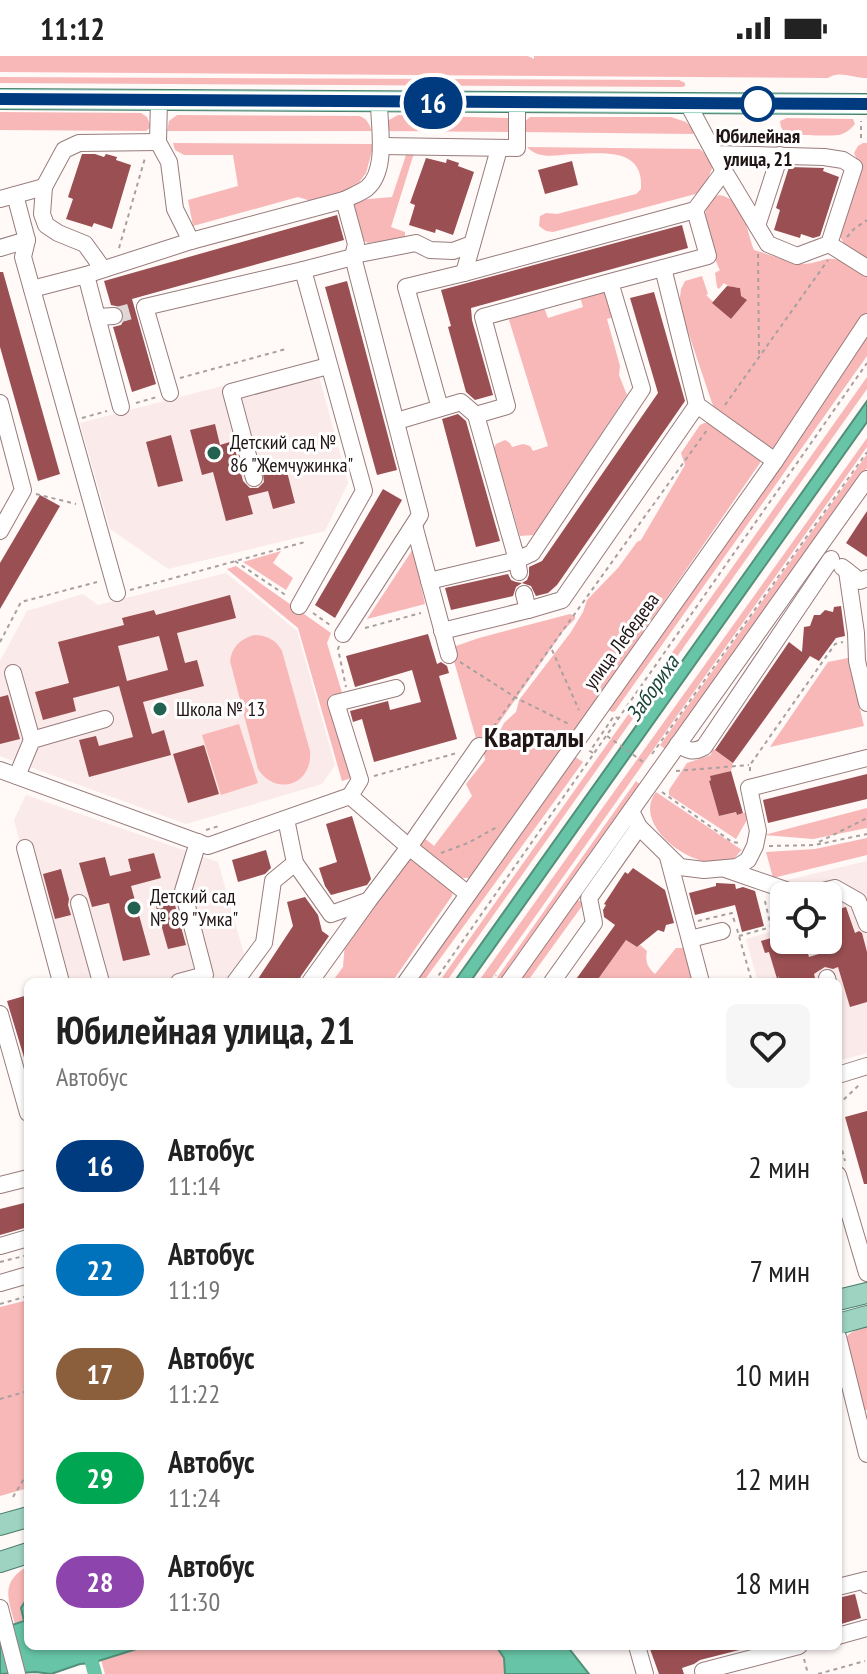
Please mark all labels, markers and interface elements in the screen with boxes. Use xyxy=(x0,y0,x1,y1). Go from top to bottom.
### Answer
text: 11:12 xyxy=(40,9,105,48)
line badge: 16 xyxy=(397,77,469,129)
text: 16 xyxy=(420,84,446,121)
marker: Юбилейная улица, 21 xyxy=(741,87,775,121)
place label: Юбилейная улица, 21 xyxy=(716,123,800,172)
place label: Детский сад № 86 "Жемчужинка" xyxy=(230,429,353,478)
marker: Детский сад № 86 "Жемчужинка" xyxy=(205,444,223,462)
street label: улица Лебедева xyxy=(577,588,665,694)
water label: Забориха xyxy=(619,648,686,727)
place label: Школа № 13 xyxy=(176,696,265,722)
marker: Школа № 13 xyxy=(151,700,169,718)
district label: Кварталы xyxy=(484,718,584,755)
map controls xyxy=(770,882,842,954)
button: locate xyxy=(770,882,842,954)
place label: Детский сад № 89 "Умка" xyxy=(150,883,238,932)
marker: Детский сад № 89 "Умка" xyxy=(125,899,143,917)
button: heart xyxy=(726,1004,810,1088)
text: Юбилейная улица, 21 xyxy=(56,1005,355,1054)
text: Автобус xyxy=(56,1060,128,1093)
text: Автобус xyxy=(168,1130,255,1169)
text: 16 xyxy=(87,1147,113,1184)
text: 2 мин xyxy=(748,1147,810,1186)
text: 11:14 xyxy=(168,1169,220,1202)
text: Автобус xyxy=(168,1234,255,1273)
text: 22 xyxy=(87,1251,113,1288)
text: 7 мин xyxy=(750,1251,810,1290)
text: 11:19 xyxy=(168,1273,220,1306)
text: Автобус xyxy=(168,1338,255,1377)
text: 17 xyxy=(87,1355,113,1392)
text: 10 мин xyxy=(735,1355,810,1394)
text: 11:22 xyxy=(168,1377,220,1410)
text: Автобус xyxy=(168,1442,255,1481)
text: 29 xyxy=(87,1459,113,1496)
text: 12 мин xyxy=(735,1459,810,1498)
text: 11:24 xyxy=(168,1481,220,1514)
text: Автобус xyxy=(168,1546,255,1585)
text: 28 xyxy=(87,1563,113,1600)
text: 18 мин xyxy=(735,1563,810,1602)
text: 11:30 xyxy=(168,1585,220,1618)

